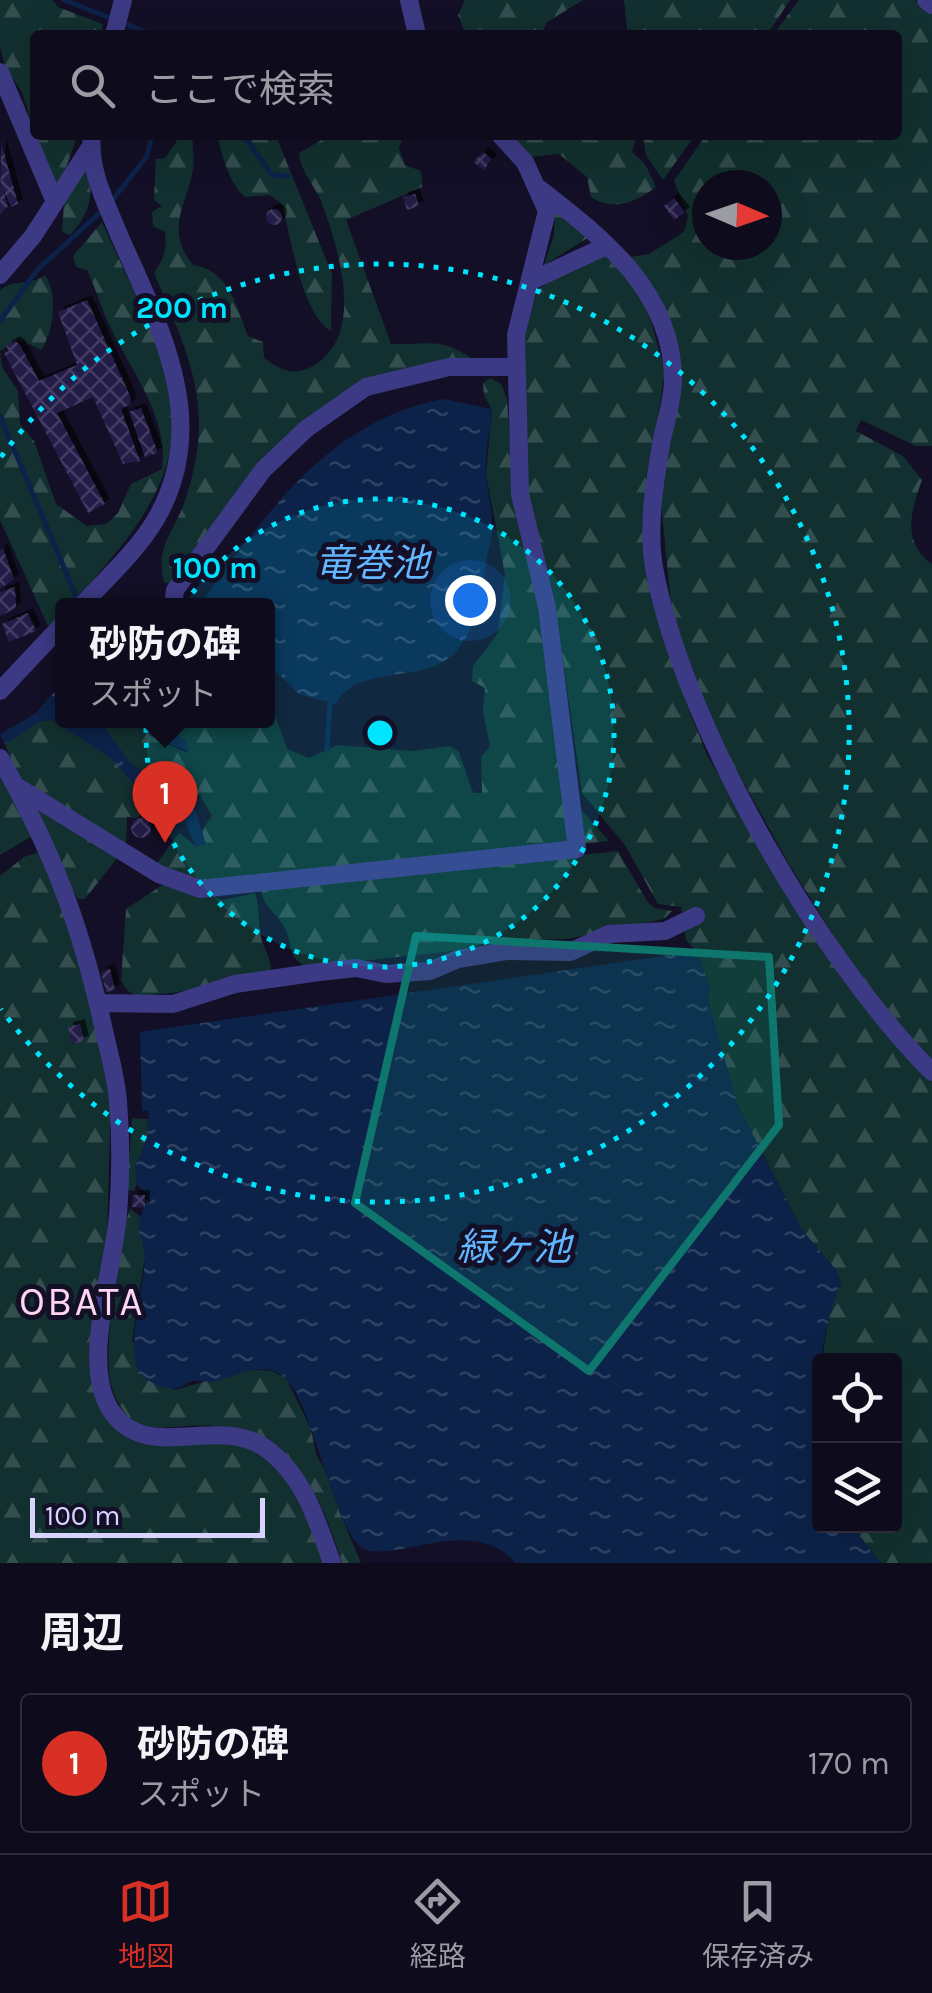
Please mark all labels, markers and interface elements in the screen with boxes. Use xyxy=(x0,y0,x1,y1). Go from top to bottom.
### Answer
search box xyxy=(30,30,902,140)
icon: search xyxy=(65,58,120,113)
text: ここで検索 xyxy=(145,67,335,112)
north arrow xyxy=(692,170,782,260)
text: 200 m xyxy=(136,290,228,326)
water label: 竜巻池 xyxy=(315,541,433,586)
text: 100 m xyxy=(173,550,257,586)
your location xyxy=(445,575,496,626)
popup xyxy=(55,598,275,728)
text: 砂防の碑 xyxy=(89,622,241,667)
text: スポット xyxy=(89,676,217,713)
centre of rings xyxy=(362,715,398,751)
pin: 1 xyxy=(132,760,198,843)
water label: 緑ヶ池 xyxy=(457,1225,575,1270)
district label: OBATA xyxy=(19,1278,145,1325)
map controls xyxy=(812,1353,902,1533)
button: locate xyxy=(812,1353,902,1443)
button: layers xyxy=(812,1443,902,1533)
scale bar xyxy=(30,1493,265,1538)
text: 100 m xyxy=(45,1499,120,1532)
text: 周辺 xyxy=(40,1608,124,1658)
text: 砂防の碑 xyxy=(137,1722,289,1767)
text: 1 xyxy=(69,1745,80,1782)
text: 170 m xyxy=(808,1745,890,1782)
text: スポット xyxy=(137,1776,265,1813)
tab: 地図 xyxy=(118,1874,174,1974)
tab: 経路 xyxy=(410,1874,466,1974)
tab: 保存済み xyxy=(702,1874,814,1974)

